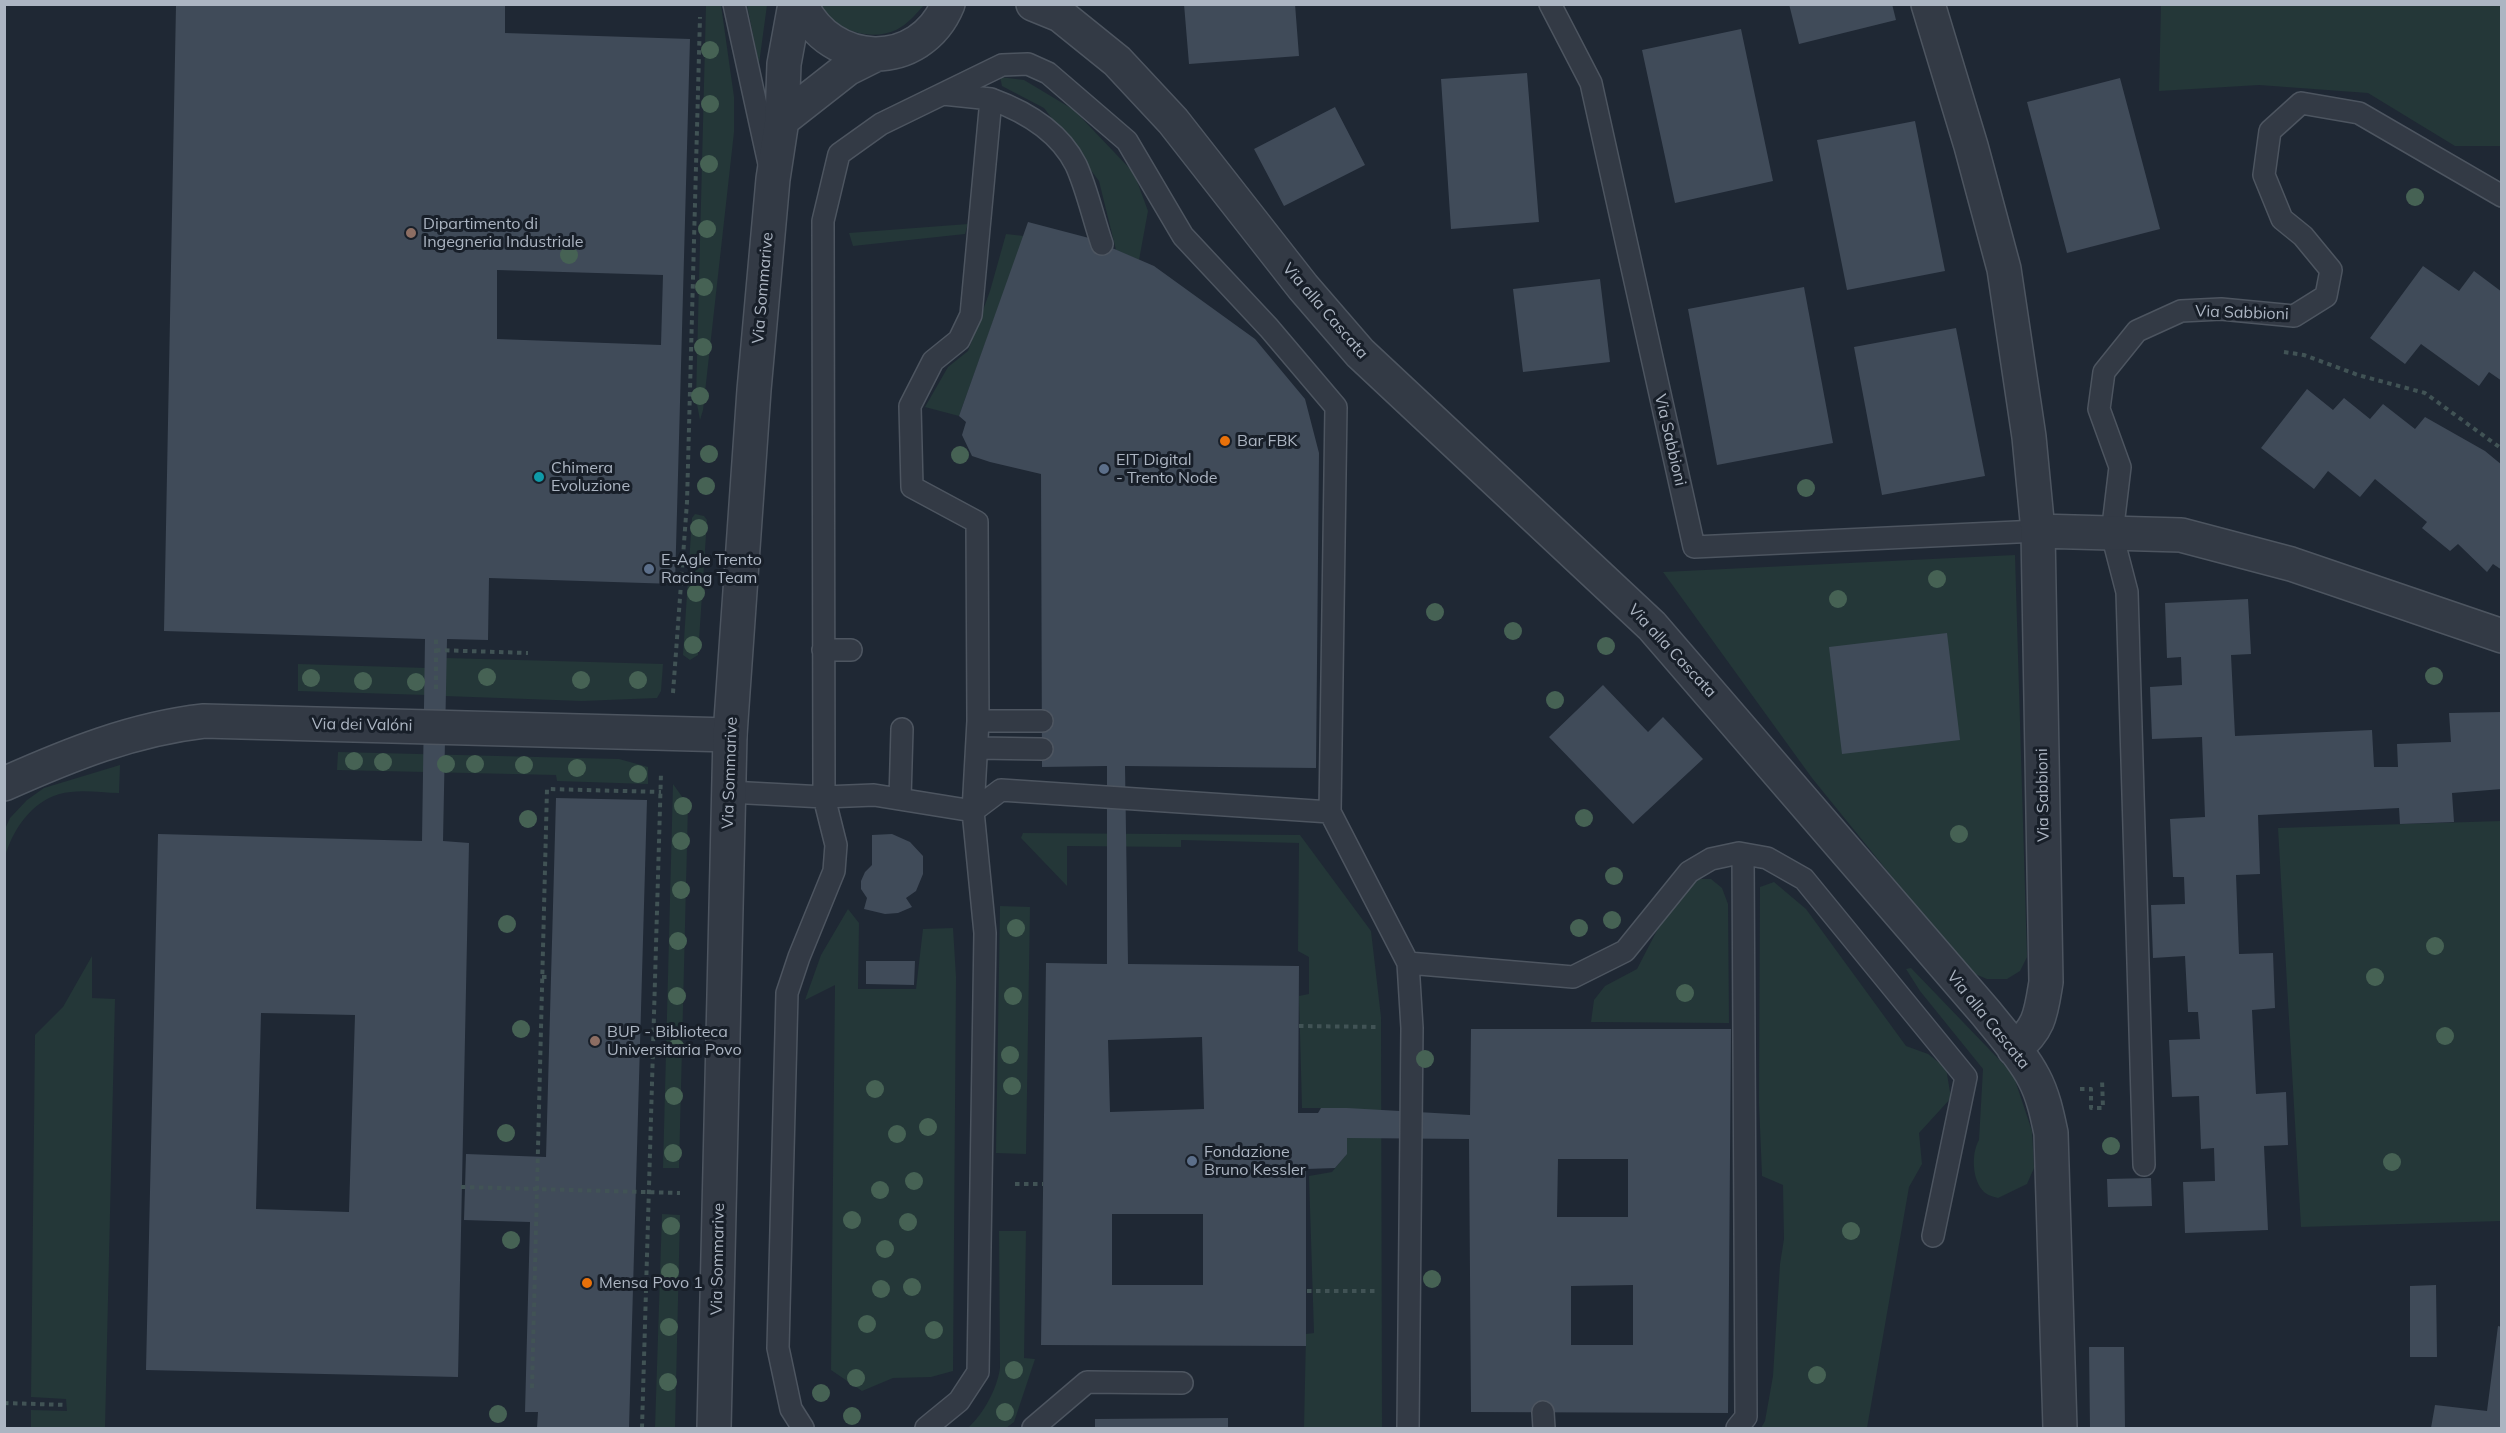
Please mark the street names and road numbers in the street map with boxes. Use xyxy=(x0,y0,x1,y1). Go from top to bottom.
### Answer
street label: Via Sommarive xyxy=(749,231,777,345)
street label: Via alla Cascata xyxy=(1278,259,1372,363)
street label: Via Sabbioni xyxy=(2195,302,2289,324)
street label: Via Sabbioni xyxy=(1650,392,1690,488)
street label: Via alla Cascata xyxy=(1624,600,1720,702)
street label: Via dei Valóni xyxy=(311,715,413,735)
street label: Via Sommarive xyxy=(718,717,742,829)
street label: Via Sabbioni xyxy=(2033,748,2053,842)
street label: Via alla Cascata xyxy=(1943,967,2033,1073)
street label: Via Sommarive xyxy=(707,1203,729,1315)

